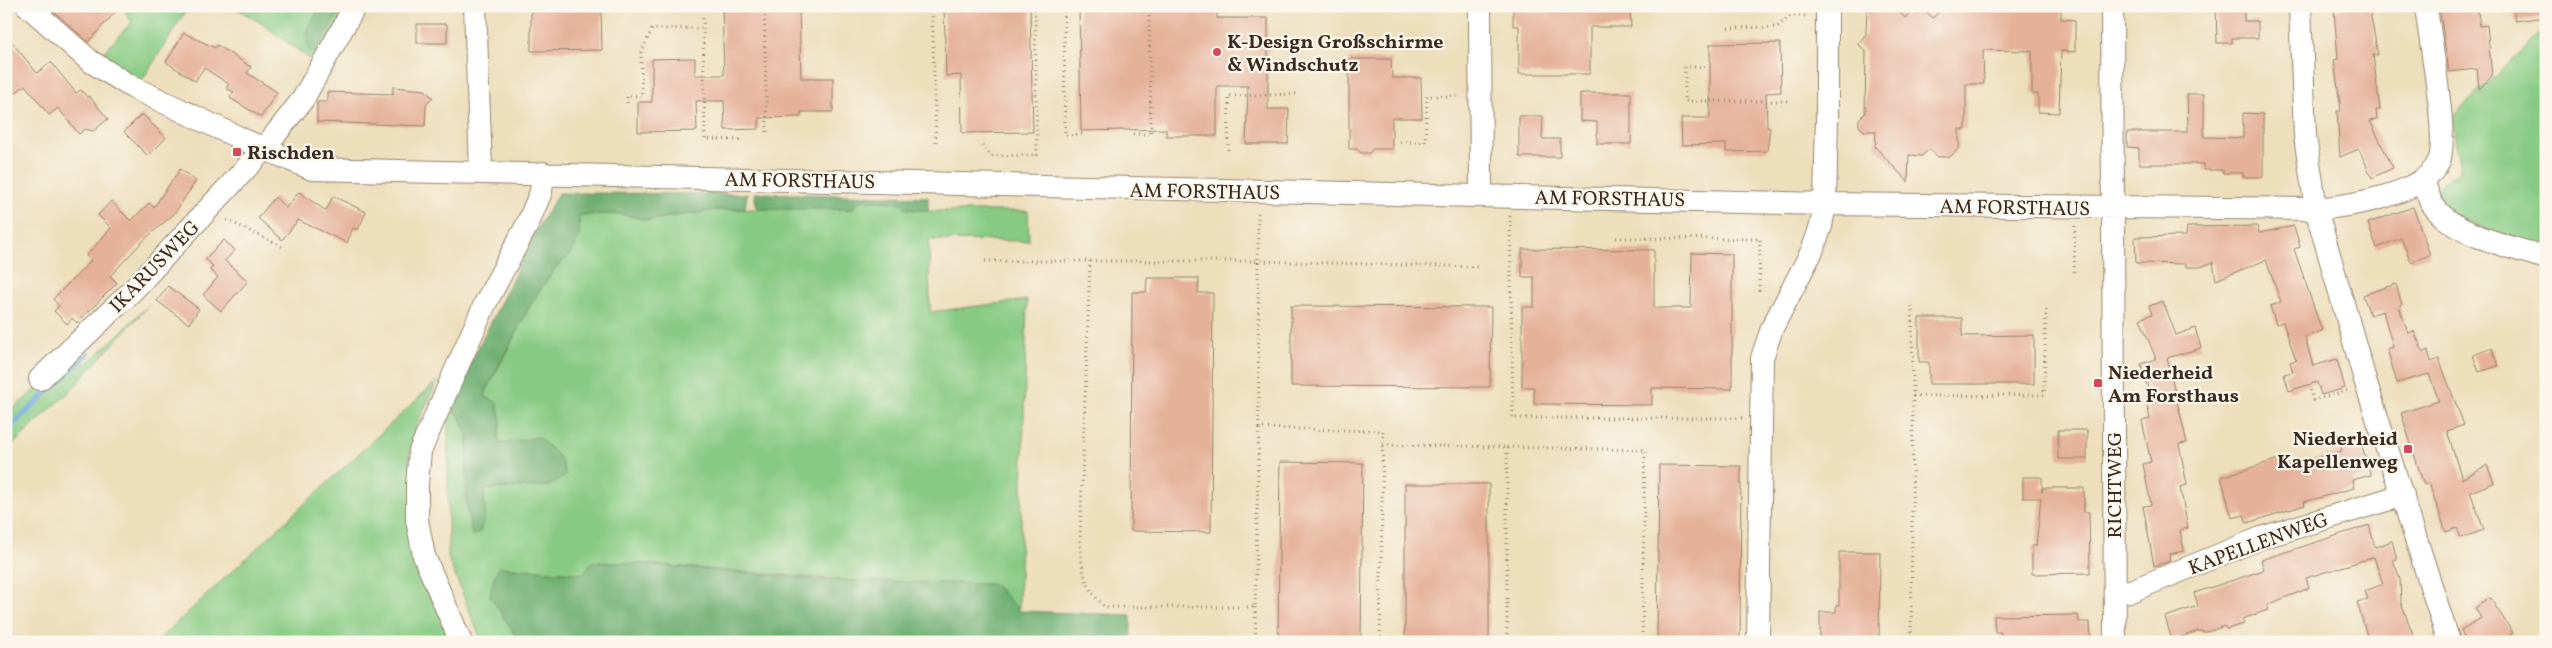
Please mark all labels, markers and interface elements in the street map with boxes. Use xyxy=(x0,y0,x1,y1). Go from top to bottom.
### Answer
place label: K-Design Großschirme & Windschutz xyxy=(1227,29,1443,80)
marker: K-Design Großschirme & Windschutz xyxy=(1211,46,1223,58)
place label: Rischden xyxy=(247,140,335,168)
marker: Rischden xyxy=(231,146,243,158)
street label: AM FORSTHAUS xyxy=(724,167,875,197)
street label: AM FORSTHAUS xyxy=(1129,178,1280,208)
street label: AM FORSTHAUS xyxy=(1534,185,1685,215)
street label: AM FORSTHAUS xyxy=(1939,194,2090,224)
street label: IKARUSWEG xyxy=(104,215,207,320)
place label: Niederheid Am Forsthaus xyxy=(2108,360,2239,411)
marker: Niederheid Am Forsthaus xyxy=(2092,377,2104,389)
place label: Niederheid Kapellenweg xyxy=(2277,426,2398,477)
street label: RICHTWEG xyxy=(2102,432,2130,538)
marker: Niederheid Kapellenweg xyxy=(2402,443,2414,455)
street label: KAPELLENWEG xyxy=(2185,507,2333,583)

